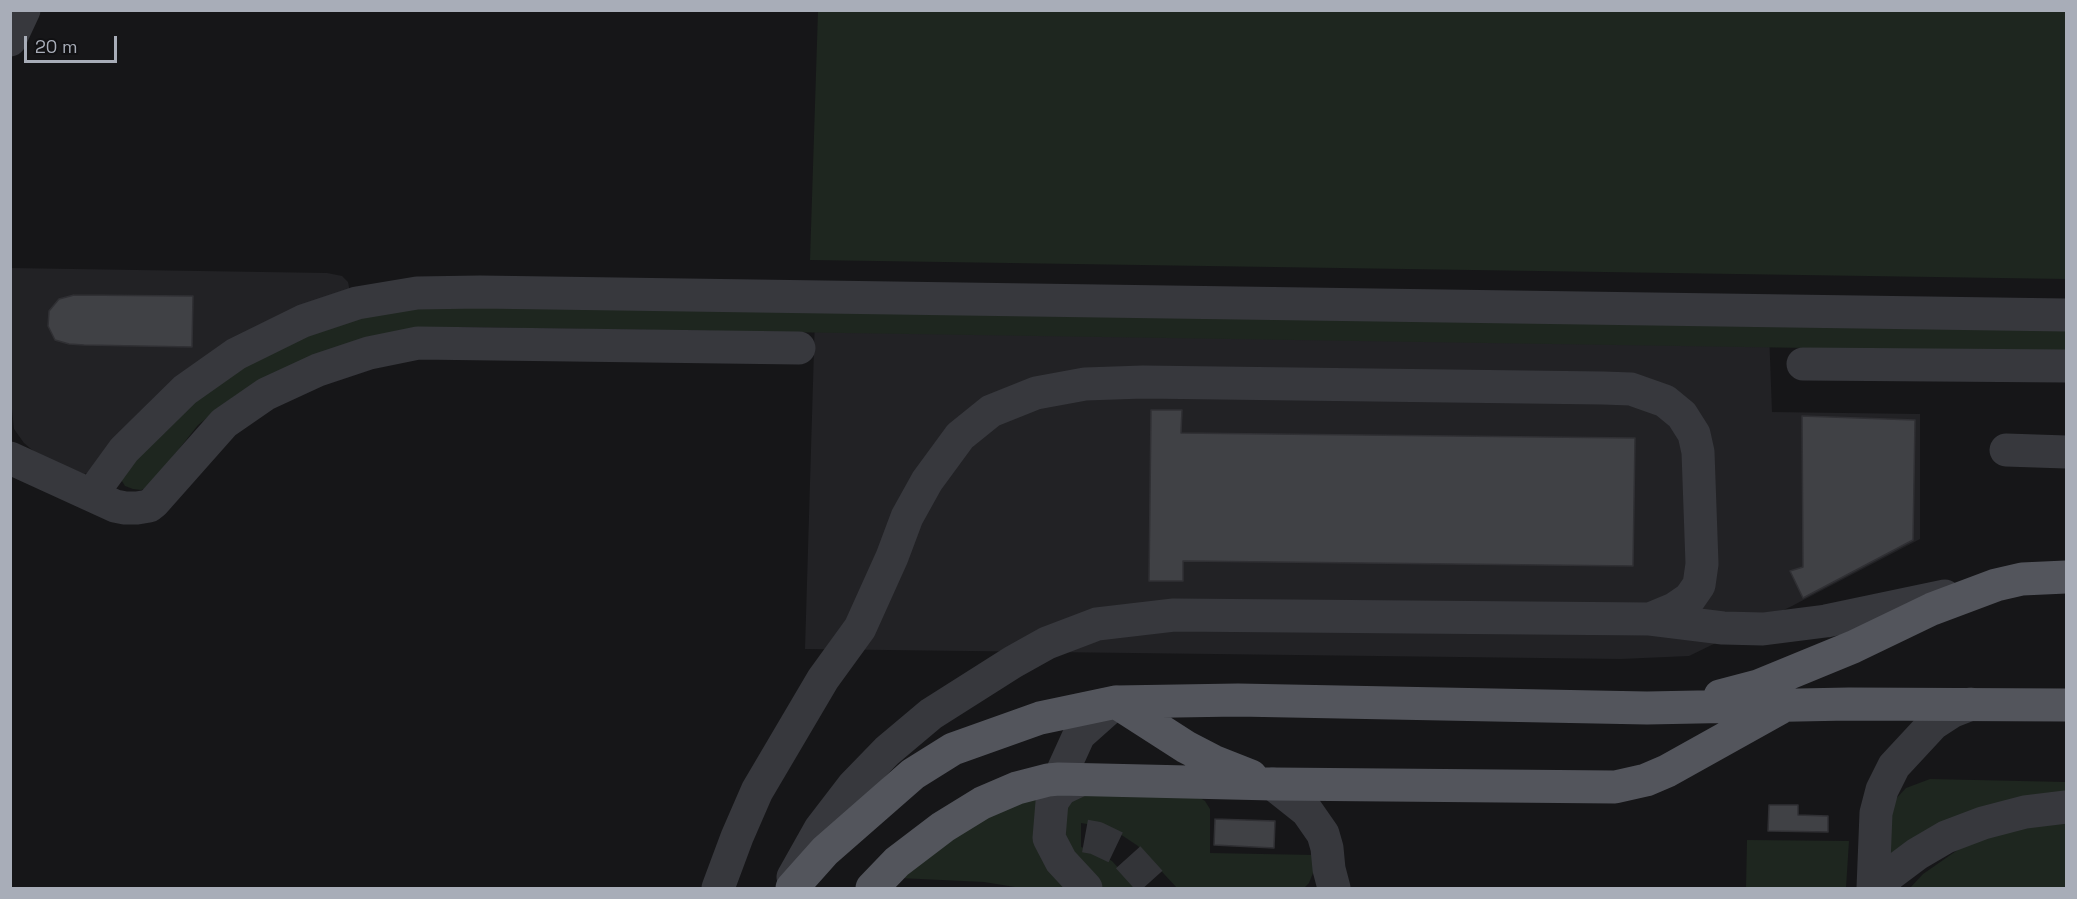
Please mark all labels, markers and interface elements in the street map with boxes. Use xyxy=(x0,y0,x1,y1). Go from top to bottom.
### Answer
scale bar xyxy=(27,24,120,62)
text: 20 m xyxy=(35,35,78,58)

